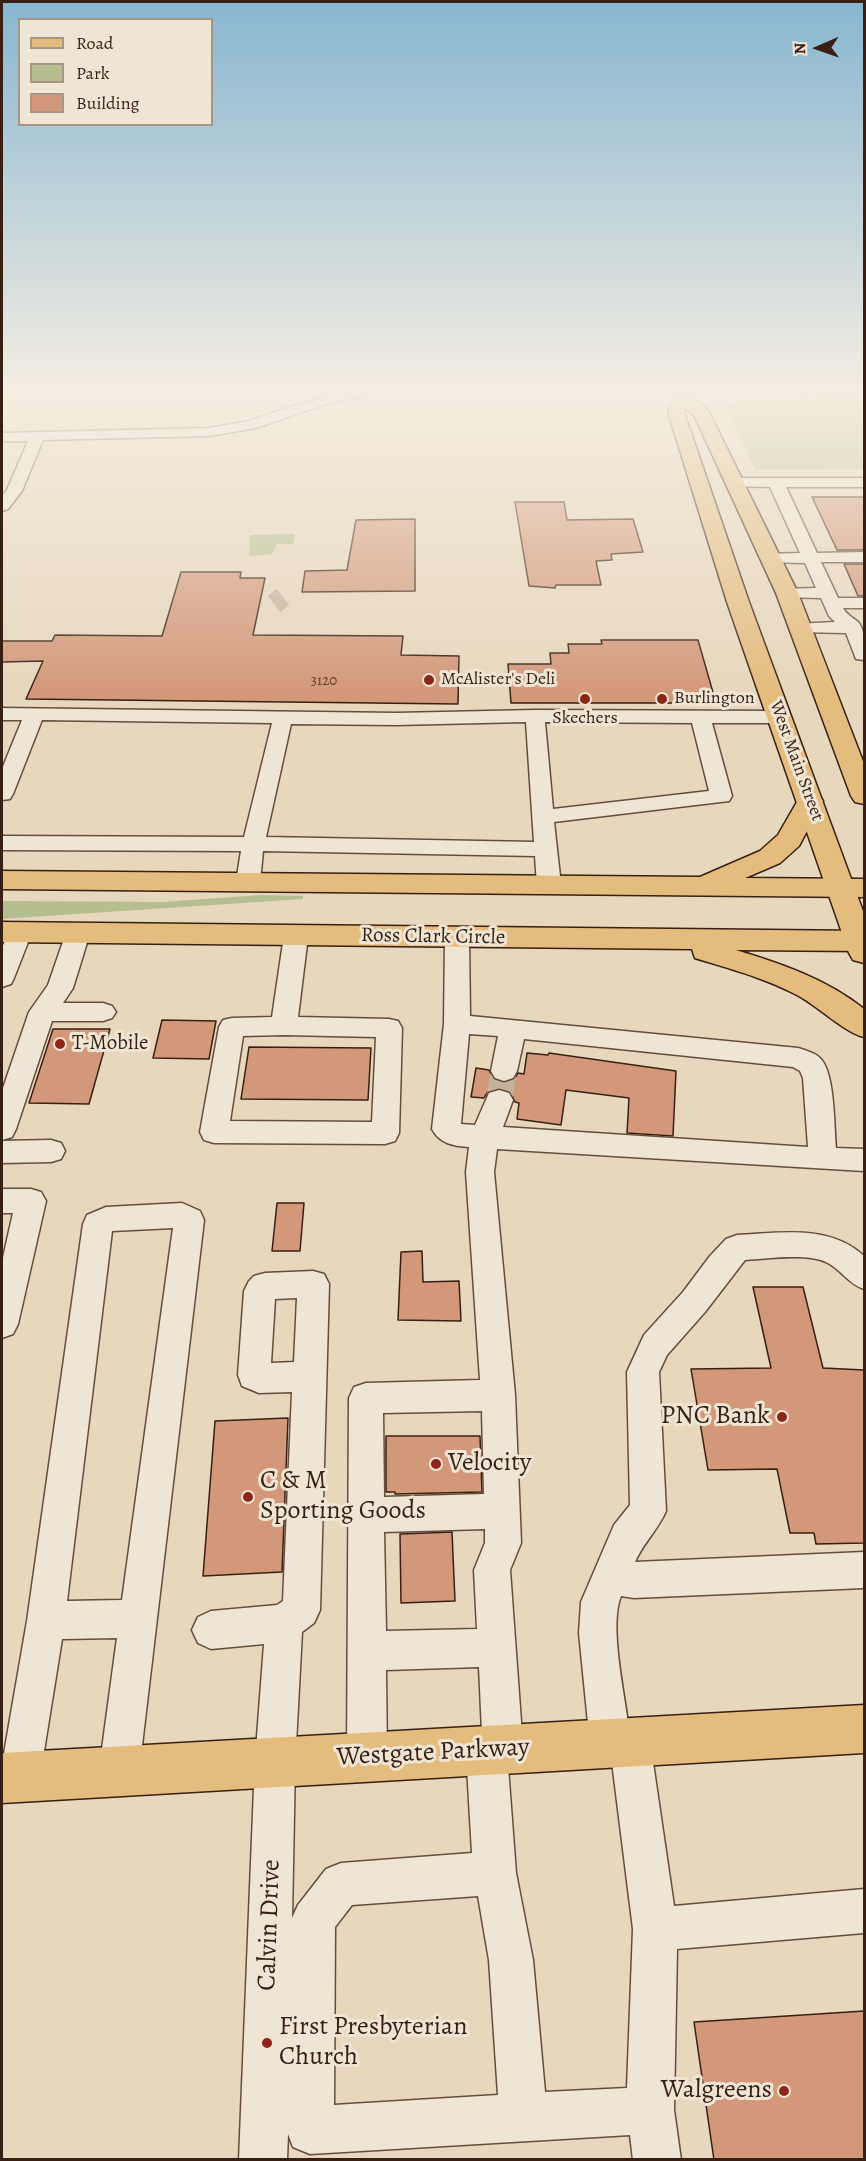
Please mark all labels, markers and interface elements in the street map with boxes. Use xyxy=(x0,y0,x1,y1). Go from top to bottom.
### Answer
legend xyxy=(18,18,213,126)
north arrow xyxy=(788,18,848,78)
text: Road xyxy=(76,31,113,55)
text: N xyxy=(789,42,811,55)
text: Park xyxy=(76,61,110,85)
text: Building xyxy=(76,91,140,115)
place label: McAlister's Deli xyxy=(441,669,555,691)
house number: 3120 xyxy=(311,672,337,690)
marker: McAlister's Deli xyxy=(422,673,436,687)
place label: Burlington xyxy=(674,688,754,710)
marker: Skechers xyxy=(578,692,592,706)
marker: Burlington xyxy=(655,692,669,706)
street label: West Main Street xyxy=(764,698,828,824)
place label: Skechers xyxy=(552,708,618,730)
street label: Ross Clark Circle xyxy=(361,923,505,951)
place label: T-Mobile xyxy=(72,1031,148,1057)
marker: T-Mobile xyxy=(53,1037,67,1051)
place label: PNC Bank xyxy=(661,1401,770,1433)
marker: PNC Bank xyxy=(775,1410,789,1424)
place label: Velocity xyxy=(448,1448,531,1480)
marker: Velocity xyxy=(429,1457,443,1471)
place label: C & M Sporting Goods xyxy=(260,1466,426,1528)
marker: C & M Sporting Goods xyxy=(241,1490,255,1504)
street label: Westgate Parkway xyxy=(336,1732,530,1774)
street label: Calvin Drive xyxy=(252,1859,288,1991)
place label: First Presbyterian Church xyxy=(279,2012,467,2074)
marker: First Presbyterian Church xyxy=(260,2036,274,2050)
place label: Walgreens xyxy=(661,2075,772,2107)
marker: Walgreens xyxy=(777,2084,791,2098)

